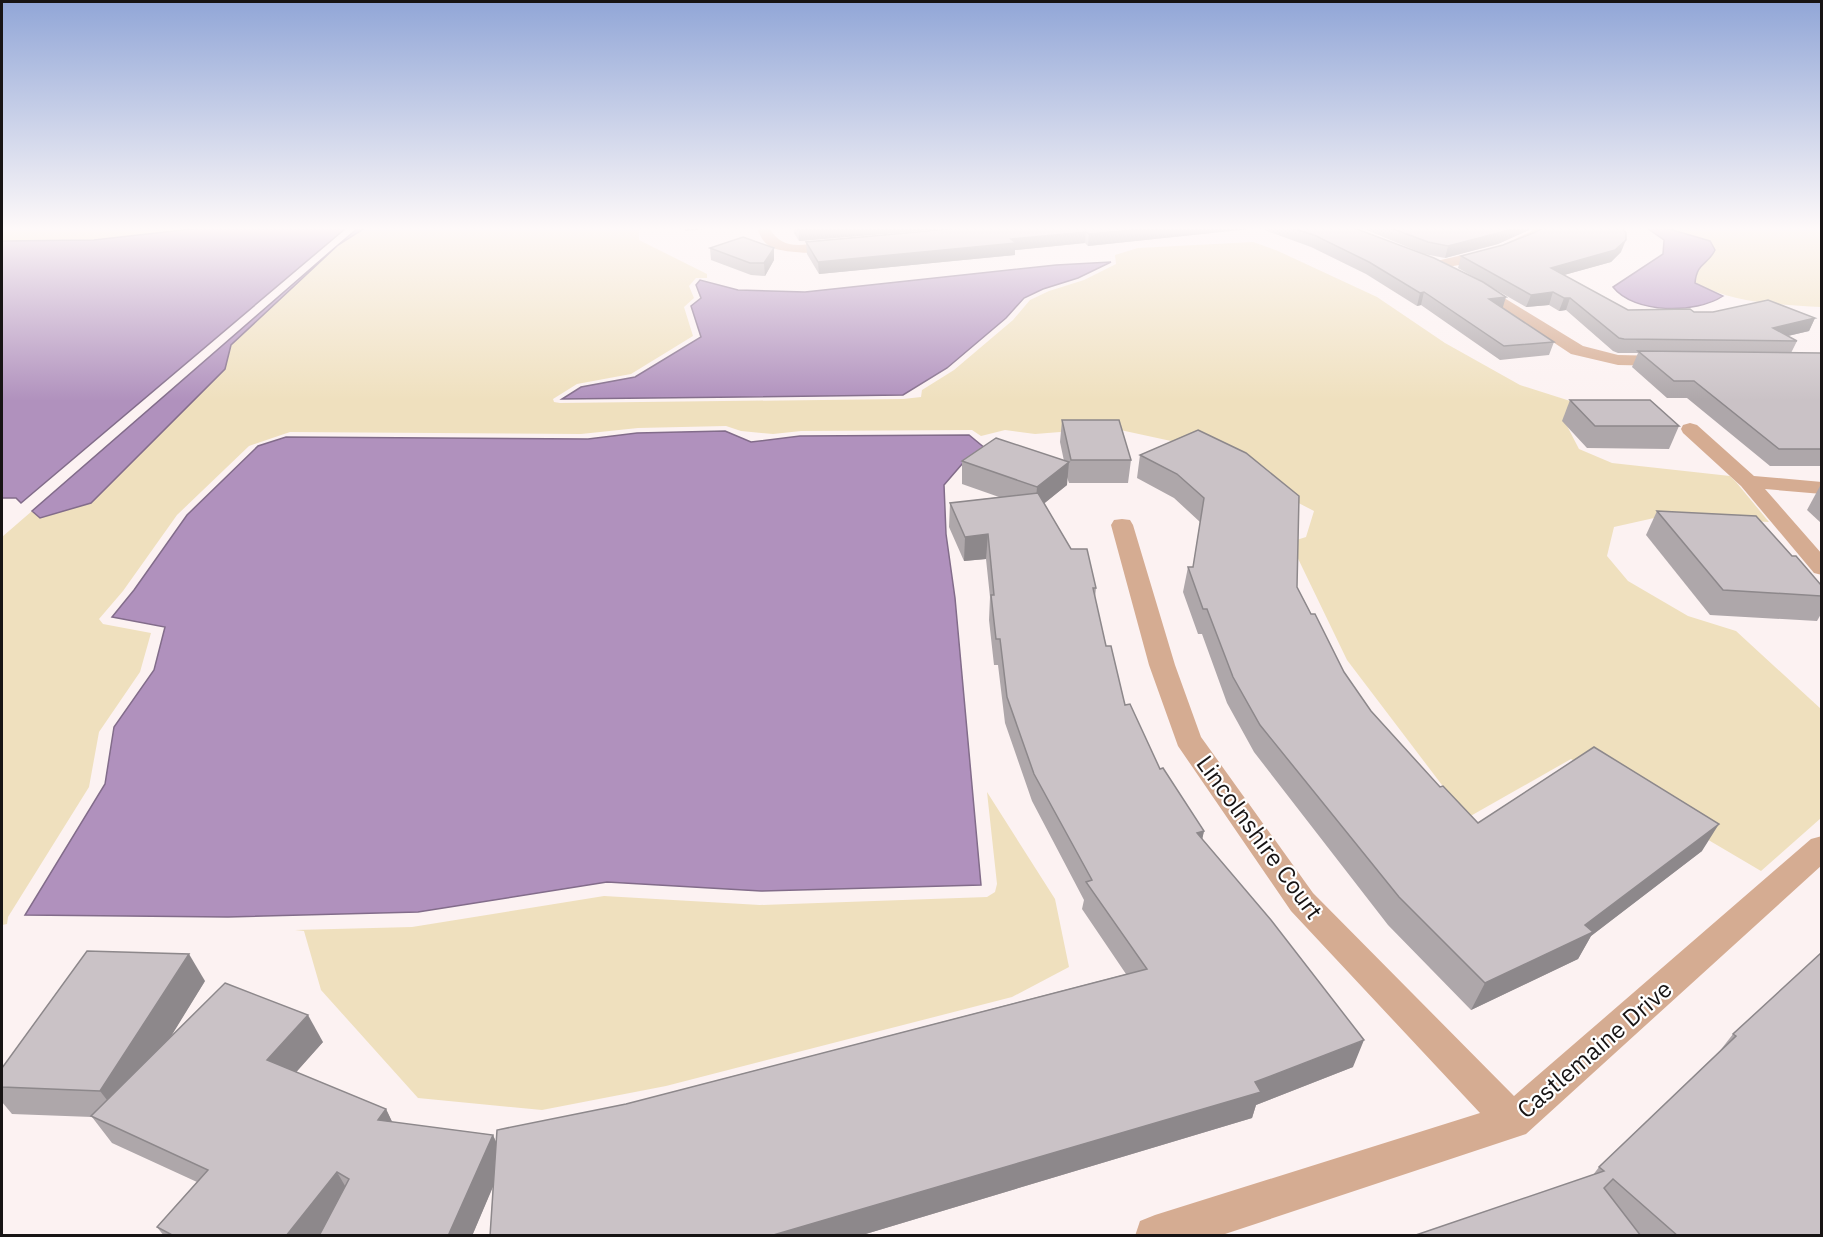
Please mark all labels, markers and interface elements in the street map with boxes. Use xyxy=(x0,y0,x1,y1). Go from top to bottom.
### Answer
street label: Lincolnshire Court xyxy=(1190,749,1330,925)
street label: Castlemaine Drive xyxy=(1510,973,1678,1125)

